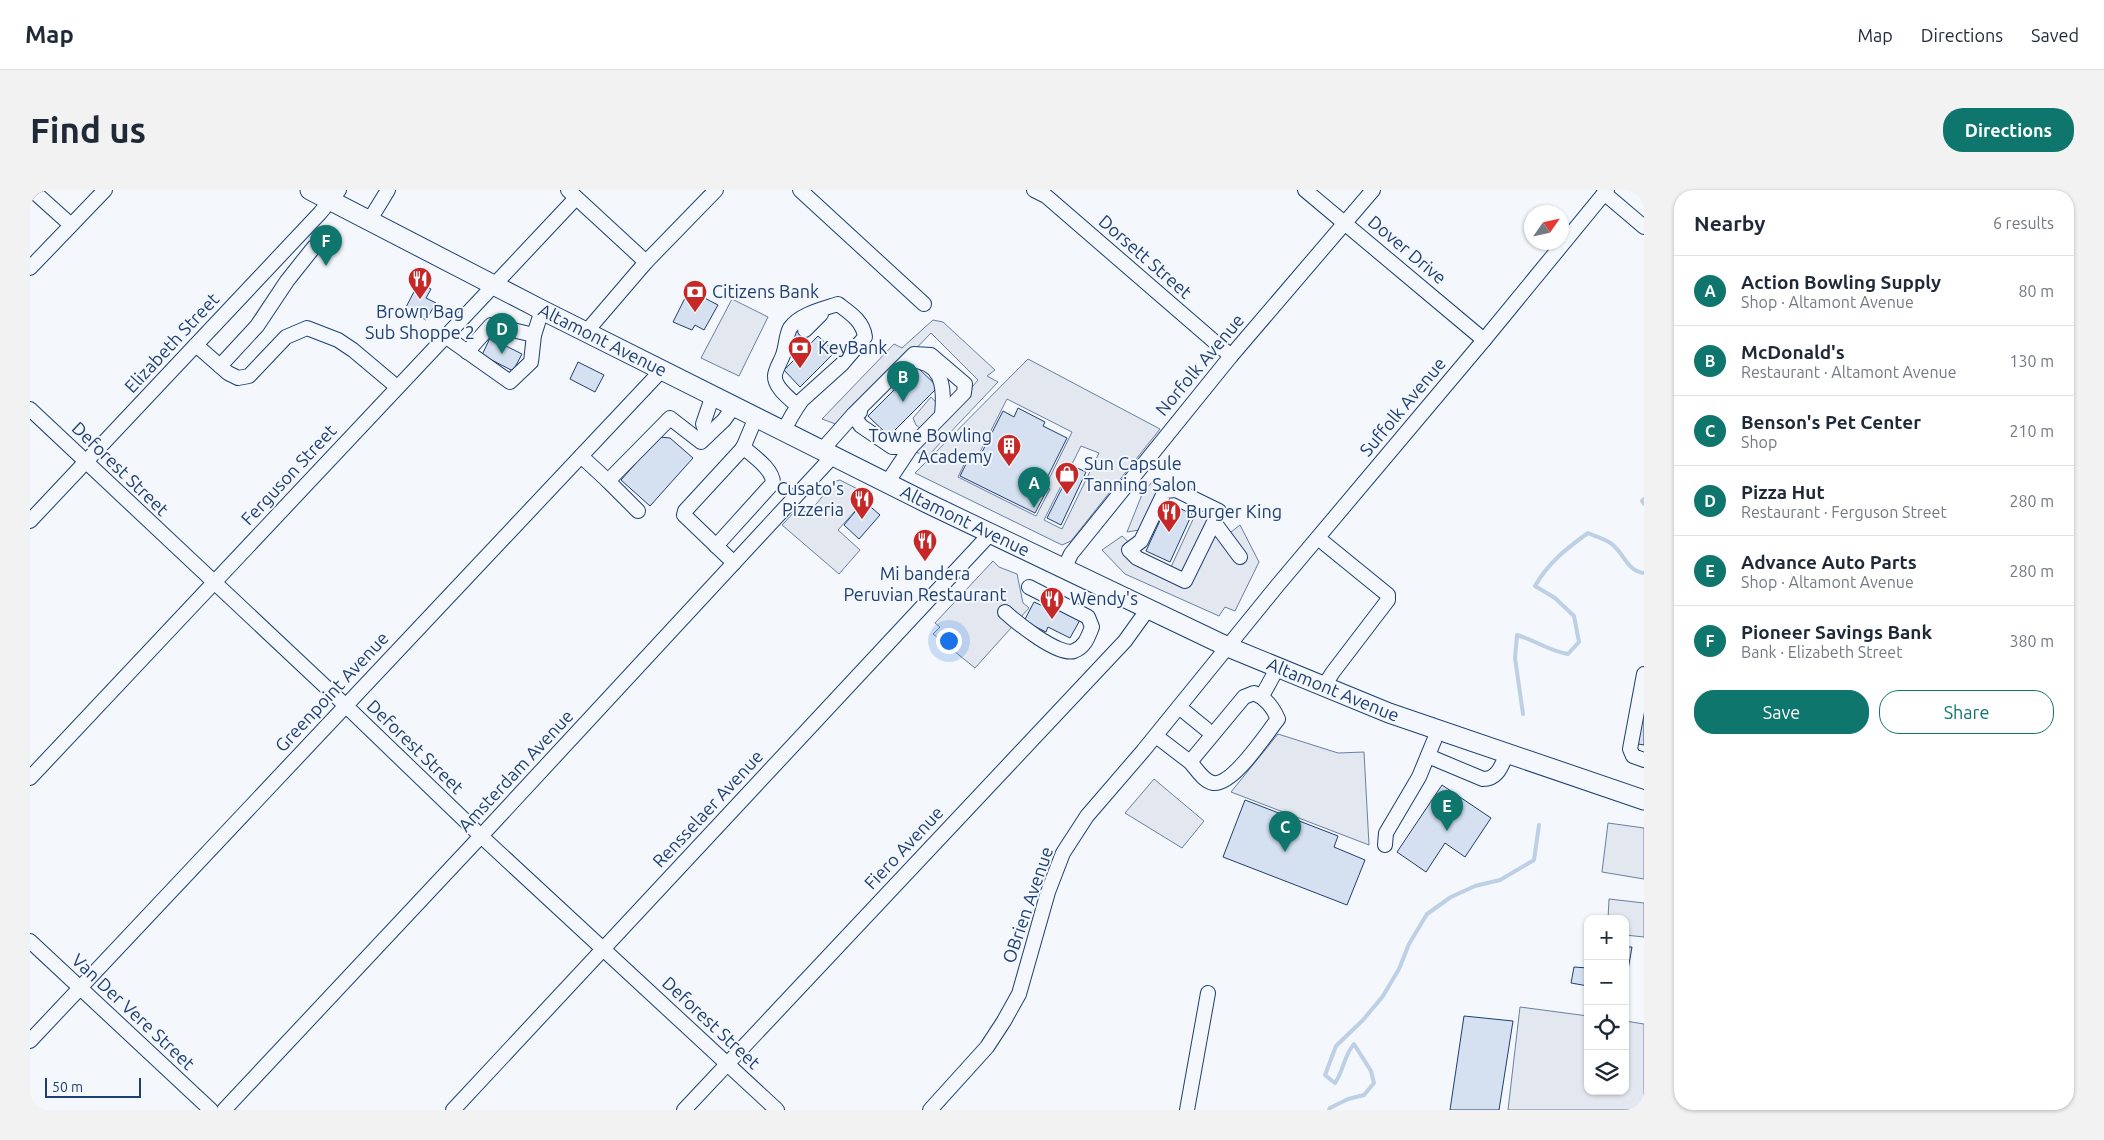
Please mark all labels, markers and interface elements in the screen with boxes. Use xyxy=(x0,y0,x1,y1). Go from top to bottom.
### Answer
text: Map xyxy=(25,21,74,48)
text: Map xyxy=(1857,25,1893,45)
text: Directions xyxy=(1921,25,2003,45)
text: Saved xyxy=(2031,25,2079,45)
button: Directions xyxy=(1943,108,2074,152)
text: Find us xyxy=(30,110,146,150)
north arrow xyxy=(1524,205,1569,250)
street label: Dorsett Street xyxy=(1095,211,1196,302)
street label: Dover Drive xyxy=(1365,211,1451,288)
text: Nearby xyxy=(1694,211,1765,235)
text: 6 results xyxy=(1993,214,2054,232)
pin: F xyxy=(310,225,342,266)
restaurant icon: Brown Bag Sub Shoppe 2 xyxy=(407,266,433,300)
text: Action Bowling Supply xyxy=(1741,271,1941,293)
bank icon: Citizens Bank xyxy=(682,279,708,313)
place label: Citizens Bank xyxy=(712,281,819,301)
text: A xyxy=(1704,282,1716,300)
text: 80 m xyxy=(2018,282,2054,300)
street label: Elizabeth Street xyxy=(120,288,223,396)
text: Shop · Altamont Avenue xyxy=(1741,293,1914,311)
street label: Altamont Avenue xyxy=(536,299,671,380)
place label: Brown Bag Sub Shoppe 2 xyxy=(365,301,475,342)
street label: Norfolk Avenue xyxy=(1151,310,1247,419)
pin: D xyxy=(486,313,518,354)
bank icon: KeyBank xyxy=(787,335,813,369)
place label: KeyBank xyxy=(818,337,887,357)
text: McDonald's xyxy=(1741,341,1845,363)
text: B xyxy=(1705,352,1715,370)
text: 130 m xyxy=(2009,352,2054,370)
street label: Suffolk Avenue xyxy=(1355,353,1449,460)
pin: B xyxy=(887,361,919,402)
text: Restaurant · Altamont Avenue xyxy=(1741,363,1957,381)
text: Benson's Pet Center xyxy=(1741,411,1921,433)
street label: Deforest Street xyxy=(68,417,173,519)
street label: Ferguson Street xyxy=(237,420,340,529)
text: C xyxy=(1705,422,1715,440)
text: 210 m xyxy=(2009,422,2054,440)
place label: Towne Bowling Academy xyxy=(868,425,992,466)
building icon: Towne Bowling Academy xyxy=(996,433,1022,467)
text: Shop xyxy=(1741,433,1777,451)
place label: Sun Capsule Tanning Salon xyxy=(1084,453,1196,494)
shop icon: Sun Capsule Tanning Salon xyxy=(1054,461,1080,495)
pin: A xyxy=(1018,467,1050,508)
place label: Cusato's Pizzeria xyxy=(776,478,844,519)
street label: Altamont Avenue xyxy=(898,480,1034,562)
text: Pizza Hut xyxy=(1741,481,1825,503)
restaurant icon: Cusato's Pizzeria xyxy=(849,486,875,520)
text: D xyxy=(1704,492,1716,510)
text: 280 m xyxy=(2009,492,2054,510)
restaurant icon: Burger King xyxy=(1156,499,1182,533)
place label: Burger King xyxy=(1186,501,1282,521)
text: Restaurant · Ferguson Street xyxy=(1741,503,1947,521)
restaurant icon: Mi bandera Peruvian Restaurant xyxy=(912,528,938,562)
text: Advance Auto Parts xyxy=(1741,551,1917,573)
text: E xyxy=(1705,562,1715,580)
text: 280 m xyxy=(2009,562,2054,580)
place label: Mi bandera Peruvian Restaurant xyxy=(843,563,1007,604)
text: Shop · Altamont Avenue xyxy=(1741,573,1914,591)
restaurant icon: Wendy's xyxy=(1039,586,1065,620)
place label: Wendy's xyxy=(1070,588,1138,608)
text: Pioneer Savings Bank xyxy=(1741,621,1932,643)
street label: Greenpoint Avenue xyxy=(271,627,392,755)
your location xyxy=(936,628,962,654)
text: F xyxy=(1706,632,1715,650)
text: 380 m xyxy=(2009,632,2054,650)
text: Bank · Elizabeth Street xyxy=(1741,643,1902,661)
street label: Altamont Avenue xyxy=(1264,653,1402,725)
button: Save xyxy=(1694,690,1869,734)
button: Share xyxy=(1879,690,2054,734)
street label: Deforest Street xyxy=(363,695,468,797)
street label: Amsterdam Avenue xyxy=(454,705,577,835)
street label: Rensselaer Avenue xyxy=(648,746,767,871)
pin: E xyxy=(1431,790,1463,831)
street label: Fiero Avenue xyxy=(860,802,947,893)
pin: C xyxy=(1269,811,1301,852)
street label: OBrien Avenue xyxy=(998,844,1056,965)
map controls xyxy=(1584,915,1629,1095)
button: + xyxy=(1584,915,1629,960)
street label: Van Der Vere Street xyxy=(68,949,199,1073)
button: − xyxy=(1584,960,1629,1005)
street label: Deforest Street xyxy=(659,972,765,1073)
button: locate xyxy=(1584,1005,1629,1050)
button: layers xyxy=(1584,1050,1629,1095)
scale bar xyxy=(45,1075,141,1098)
text: 50 m xyxy=(52,1079,83,1095)

